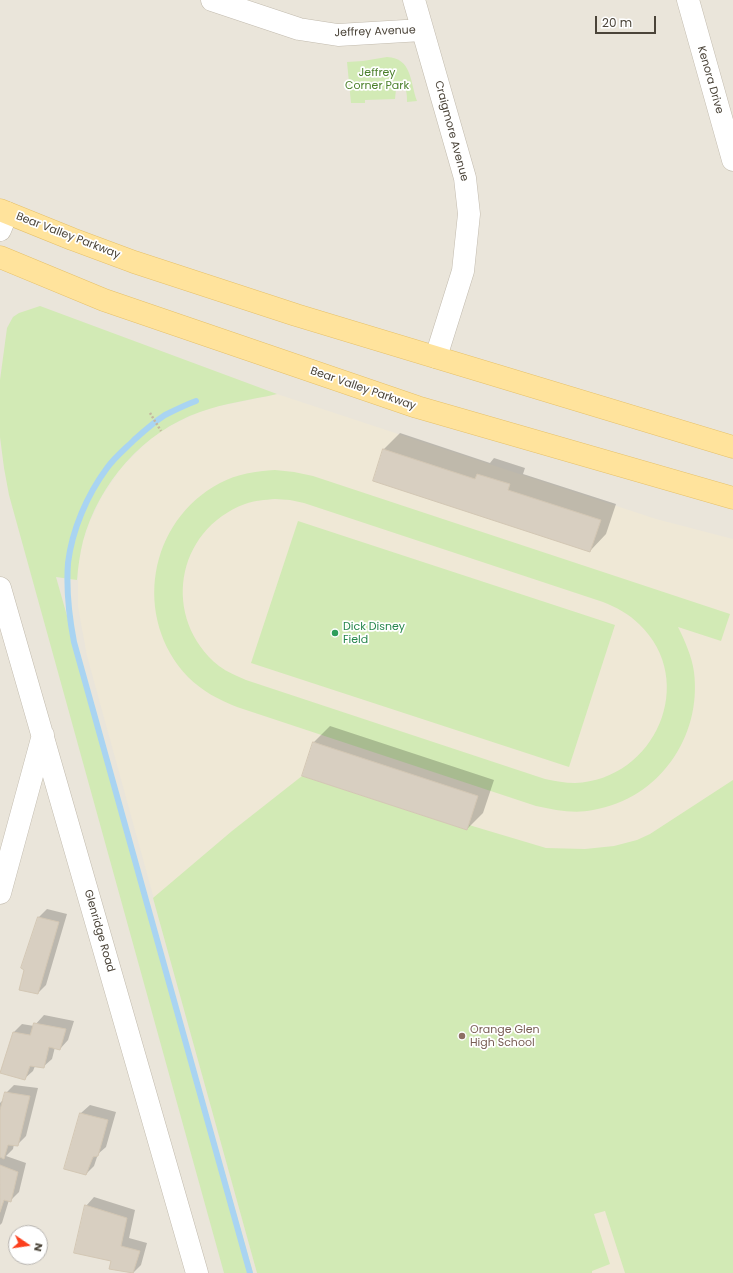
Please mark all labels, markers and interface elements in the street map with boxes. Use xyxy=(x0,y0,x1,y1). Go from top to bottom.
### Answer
scale bar xyxy=(597,8,658,34)
text: 20 m xyxy=(602,14,632,31)
street label: Jeffrey Avenue xyxy=(334,24,416,40)
street label: Kenora Drive xyxy=(694,45,726,115)
park label: Jeffrey Corner Park xyxy=(345,66,409,92)
street label: Craigmore Avenue xyxy=(431,79,471,183)
street label: Bear Valley Parkway xyxy=(14,210,122,262)
street label: Bear Valley Parkway xyxy=(309,365,417,413)
place label: Dick Disney Field xyxy=(343,620,405,646)
marker: Dick Disney Field xyxy=(330,628,340,638)
street label: Glenridge Road xyxy=(81,888,117,974)
place label: Orange Glen High School xyxy=(470,1023,540,1049)
marker: Orange Glen High School xyxy=(457,1031,467,1041)
north arrow xyxy=(8,1225,48,1265)
text: N xyxy=(30,1242,47,1253)

